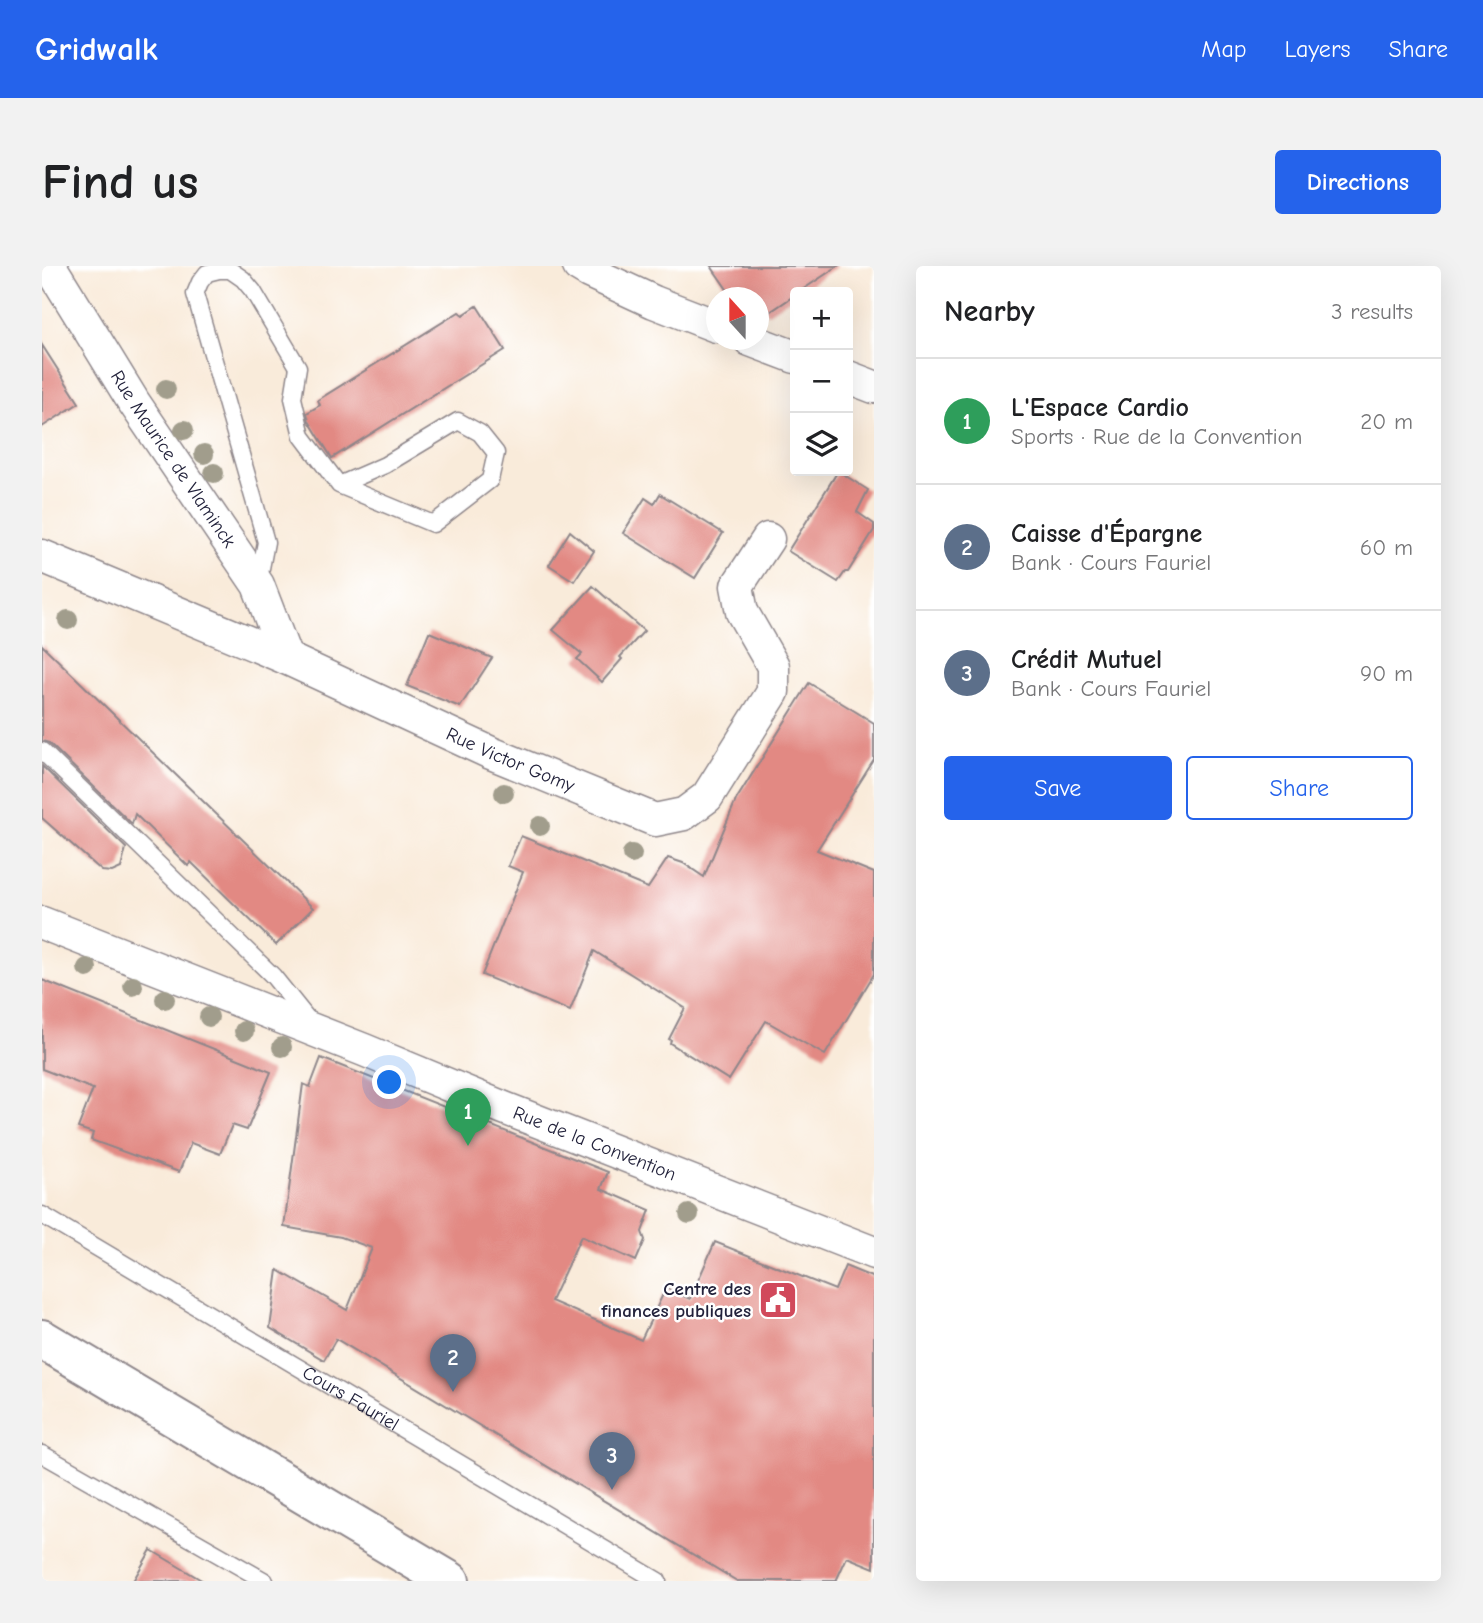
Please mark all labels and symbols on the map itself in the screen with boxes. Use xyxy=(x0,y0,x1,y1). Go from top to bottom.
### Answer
north arrow xyxy=(706,287,769,350)
street label: Rue Maurice de Vlaminck xyxy=(106,367,241,552)
street label: Rue Victor Gomy xyxy=(443,723,578,797)
your location xyxy=(372,1065,406,1099)
pin: 1 xyxy=(445,1088,491,1146)
street label: Rue de la Convention xyxy=(510,1102,679,1185)
place label: Centre des finances publiques xyxy=(600,1278,751,1322)
public building icon: Centre des finances publiques xyxy=(757,1279,799,1321)
pin: 2 xyxy=(430,1334,476,1392)
street label: Cours Fauriel xyxy=(298,1361,403,1435)
pin: 3 xyxy=(589,1432,635,1490)

